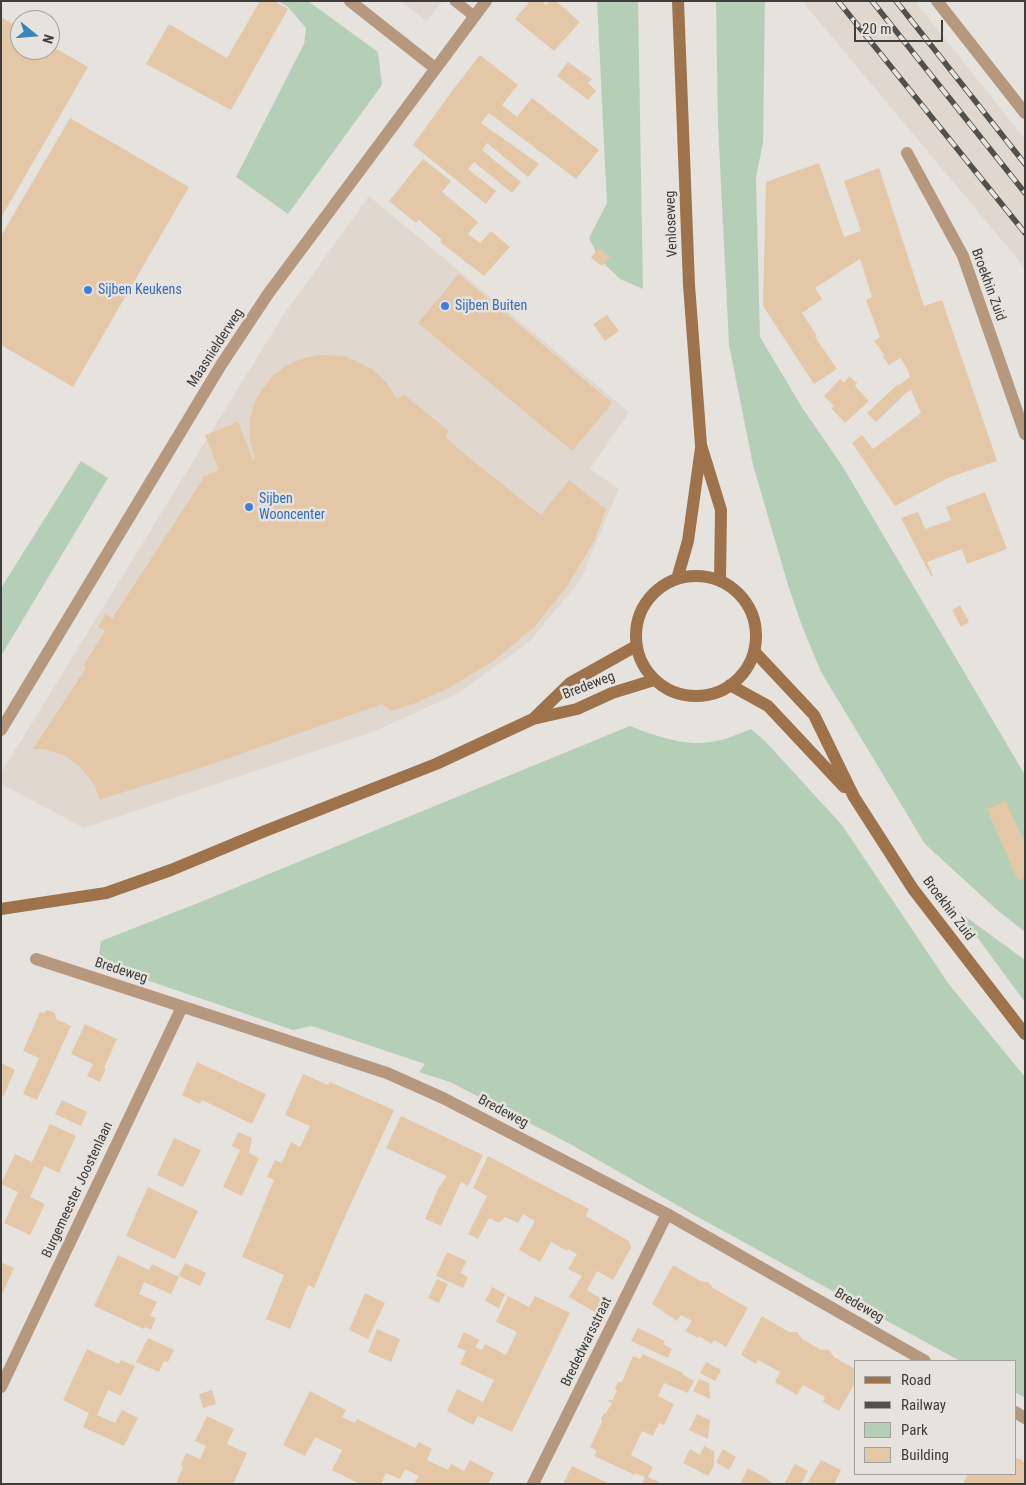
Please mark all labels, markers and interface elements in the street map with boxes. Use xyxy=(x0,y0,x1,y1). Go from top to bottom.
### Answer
north arrow xyxy=(10,10,60,60)
scale bar xyxy=(856,10,945,42)
text: 20 m xyxy=(862,20,892,38)
text: N xyxy=(39,33,57,46)
street label: Venloseweg xyxy=(662,190,682,258)
street label: Broekhin Zuid xyxy=(967,247,1009,323)
place label: Sijben Keukens xyxy=(98,282,182,298)
marker: Sijben Keukens xyxy=(82,284,94,296)
place label: Sijben Buiten xyxy=(455,298,527,314)
marker: Sijben Buiten xyxy=(439,300,451,312)
street label: Maasnielderweg xyxy=(184,305,248,391)
place label: Sijben Wooncenter xyxy=(259,491,325,524)
marker: Sijben Wooncenter xyxy=(243,501,255,513)
street label: Bredeweg xyxy=(561,668,617,704)
street label: Broekhin Zuid xyxy=(918,874,978,944)
street label: Bredeweg xyxy=(93,955,149,987)
street label: Bredeweg xyxy=(475,1092,531,1132)
street label: Burgemeester Joostenlaan xyxy=(39,1119,117,1261)
street label: Bredeweg xyxy=(831,1285,887,1327)
street label: Brededwarsstraat xyxy=(558,1295,616,1389)
legend xyxy=(854,1360,1016,1475)
text: Road xyxy=(901,1371,931,1389)
text: Railway xyxy=(901,1396,946,1414)
text: Park xyxy=(901,1421,928,1439)
text: Building xyxy=(901,1446,949,1464)

